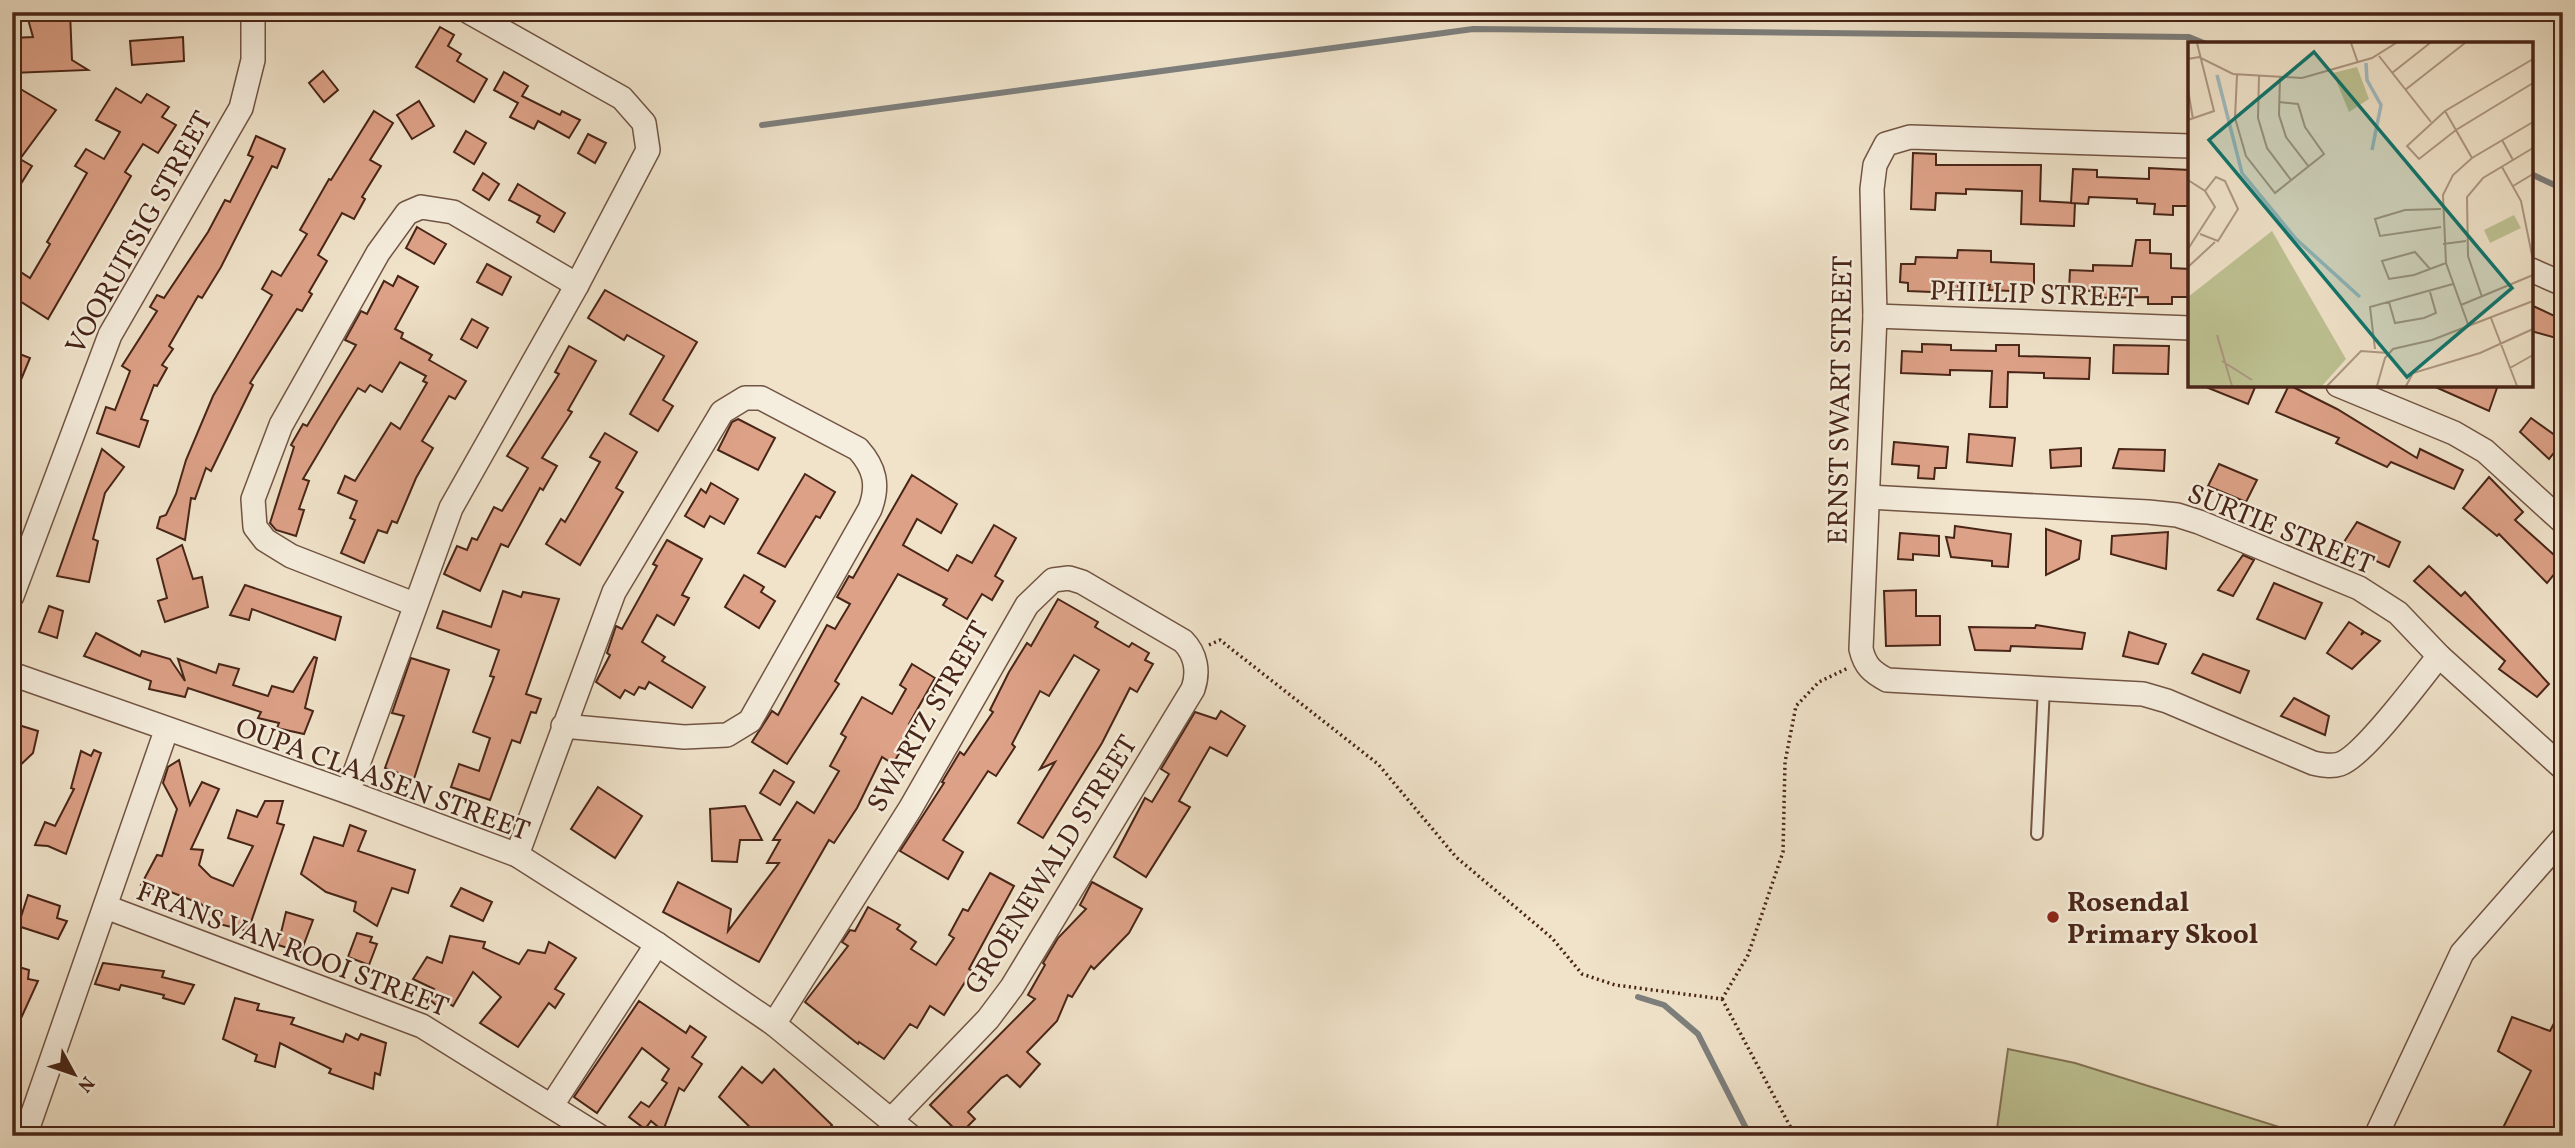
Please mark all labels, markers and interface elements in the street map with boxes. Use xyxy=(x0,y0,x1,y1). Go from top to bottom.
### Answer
inset map xyxy=(2188,42,2533,387)
street label: VOORUITSIG STREET xyxy=(57,105,223,362)
street label: ERNST SWART STREET xyxy=(1819,255,1864,545)
street label: PHILLIP STREET xyxy=(1929,272,2139,319)
street label: SURTIE STREET xyxy=(2181,475,2379,586)
street label: SWARTZ STREET xyxy=(859,615,1000,820)
street label: OUPA CLAASEN STREET xyxy=(230,709,535,852)
street label: GROENEWALD STREET xyxy=(956,728,1148,1002)
street label: FRANS VAN ROOI STREET xyxy=(130,873,454,1028)
place label: Rosendal Primary Skool xyxy=(2067,884,2258,955)
marker: Rosendal Primary Skool xyxy=(2045,909,2061,925)
north arrow xyxy=(38,1040,108,1110)
text: N xyxy=(71,1070,100,1097)

